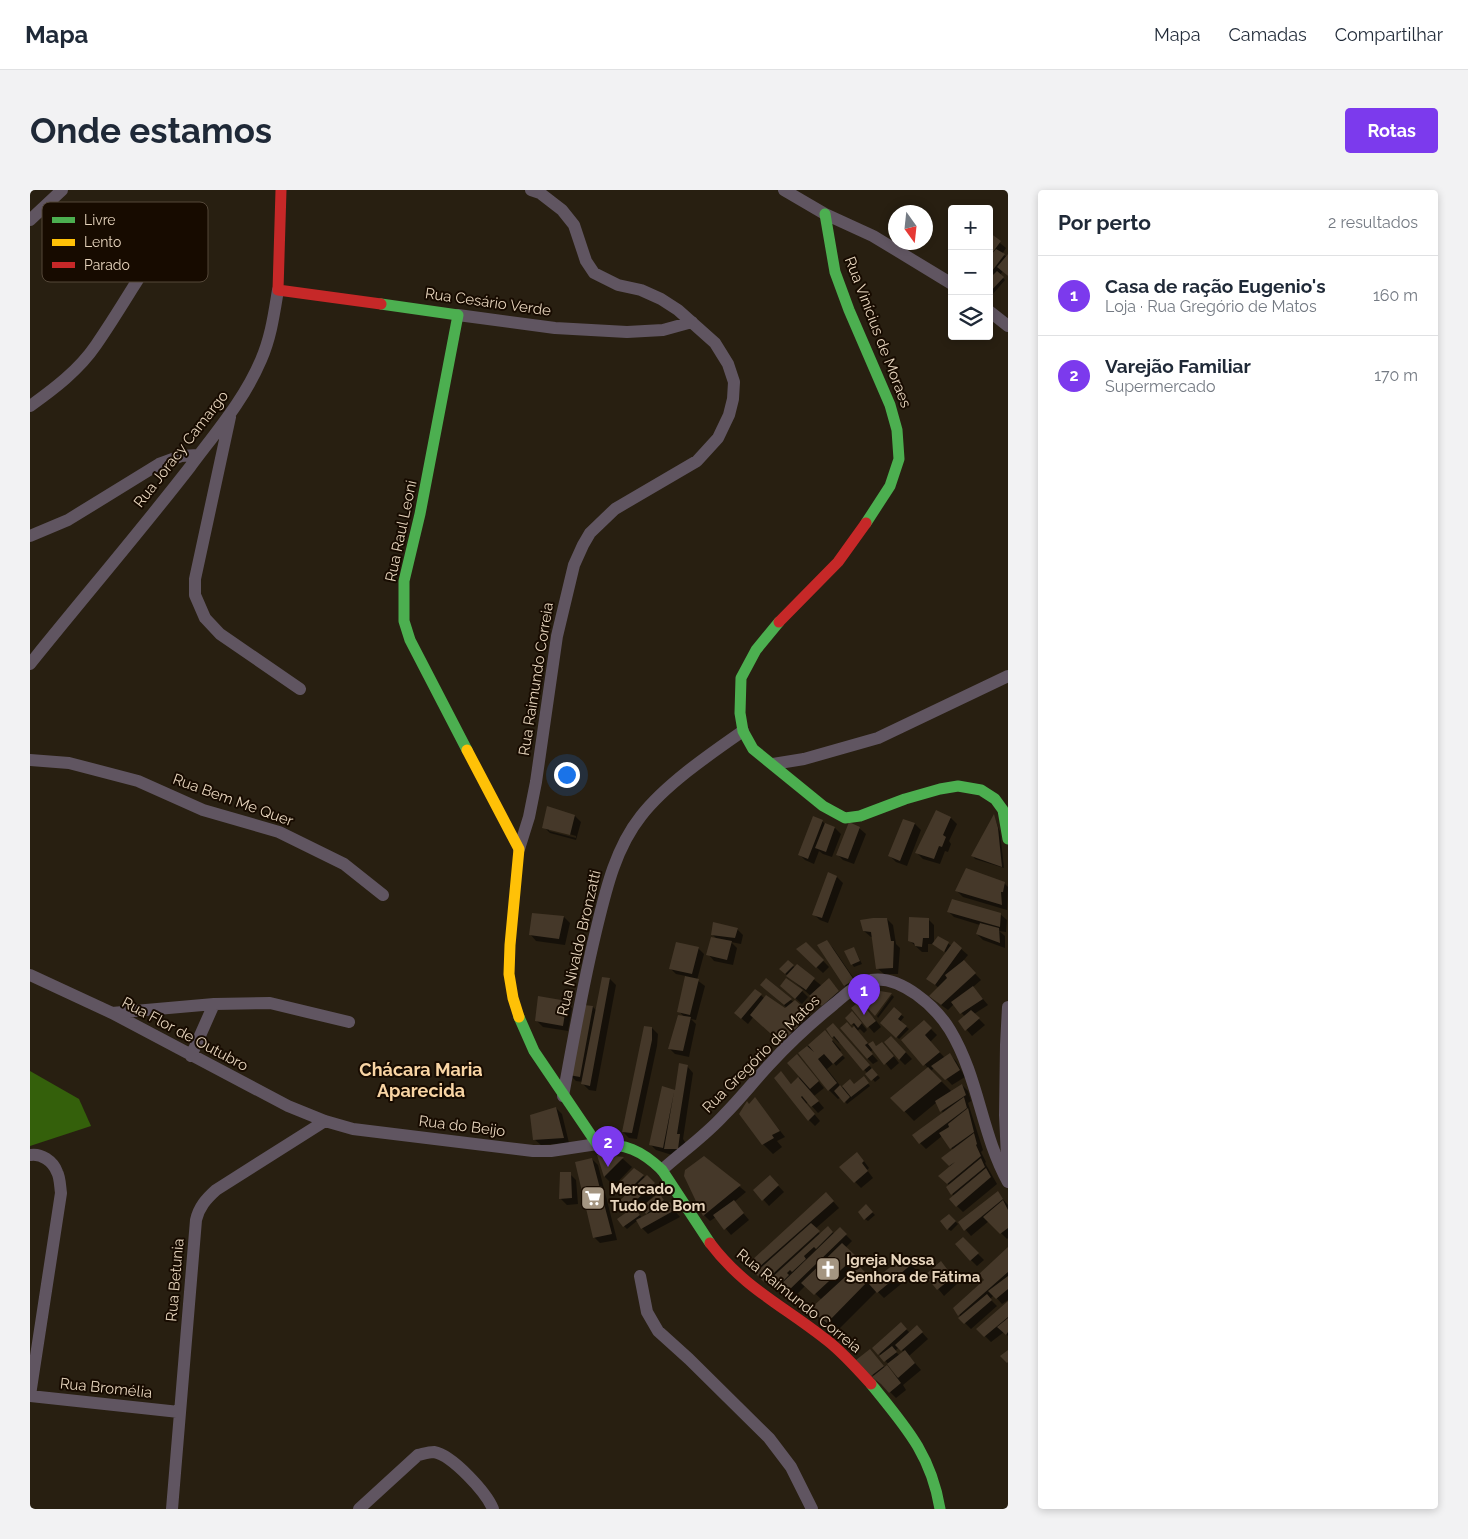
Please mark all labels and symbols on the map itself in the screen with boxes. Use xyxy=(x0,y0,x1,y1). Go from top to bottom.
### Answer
legend xyxy=(42,202,208,282)
north arrow xyxy=(888,205,933,250)
text: Livre xyxy=(84,212,116,228)
text: Lento xyxy=(84,234,121,250)
street label: Rua Vinícius de Moraes xyxy=(841,254,915,410)
text: Parado xyxy=(84,257,130,273)
street label: Rua Cesário Verde xyxy=(424,284,552,320)
street label: Rua Joracy Camargo xyxy=(130,387,232,511)
street label: Rua Raul Leoni xyxy=(381,479,421,583)
street label: Rua Raimundo Correia xyxy=(515,601,557,757)
your location xyxy=(554,762,580,788)
street label: Rua Bem Me Quer xyxy=(170,770,296,830)
street label: Rua Nivaldo Bronzatti xyxy=(553,868,605,1018)
pin: 1 xyxy=(848,974,880,1015)
street label: Rua Gregório de Matos xyxy=(698,991,824,1117)
street label: Rua Flor de Outubro xyxy=(119,993,251,1075)
district label: Chácara Maria Aparecida xyxy=(359,1059,483,1101)
street label: Rua do Beijo xyxy=(418,1112,506,1140)
pin: 2 xyxy=(592,1126,624,1167)
place label: Mercado Tudo de Bom xyxy=(610,1180,706,1215)
supermarket icon: Mercado Tudo de Bom xyxy=(580,1185,606,1211)
street label: Rua Betunia xyxy=(162,1238,188,1322)
street label: Rua Raimundo Correia xyxy=(733,1245,865,1357)
place label: Igreja Nossa Senhora de Fátima xyxy=(846,1251,981,1286)
church icon: Igreja Nossa Senhora de Fátima xyxy=(815,1256,841,1282)
street label: Rua Bromélia xyxy=(59,1374,153,1402)

